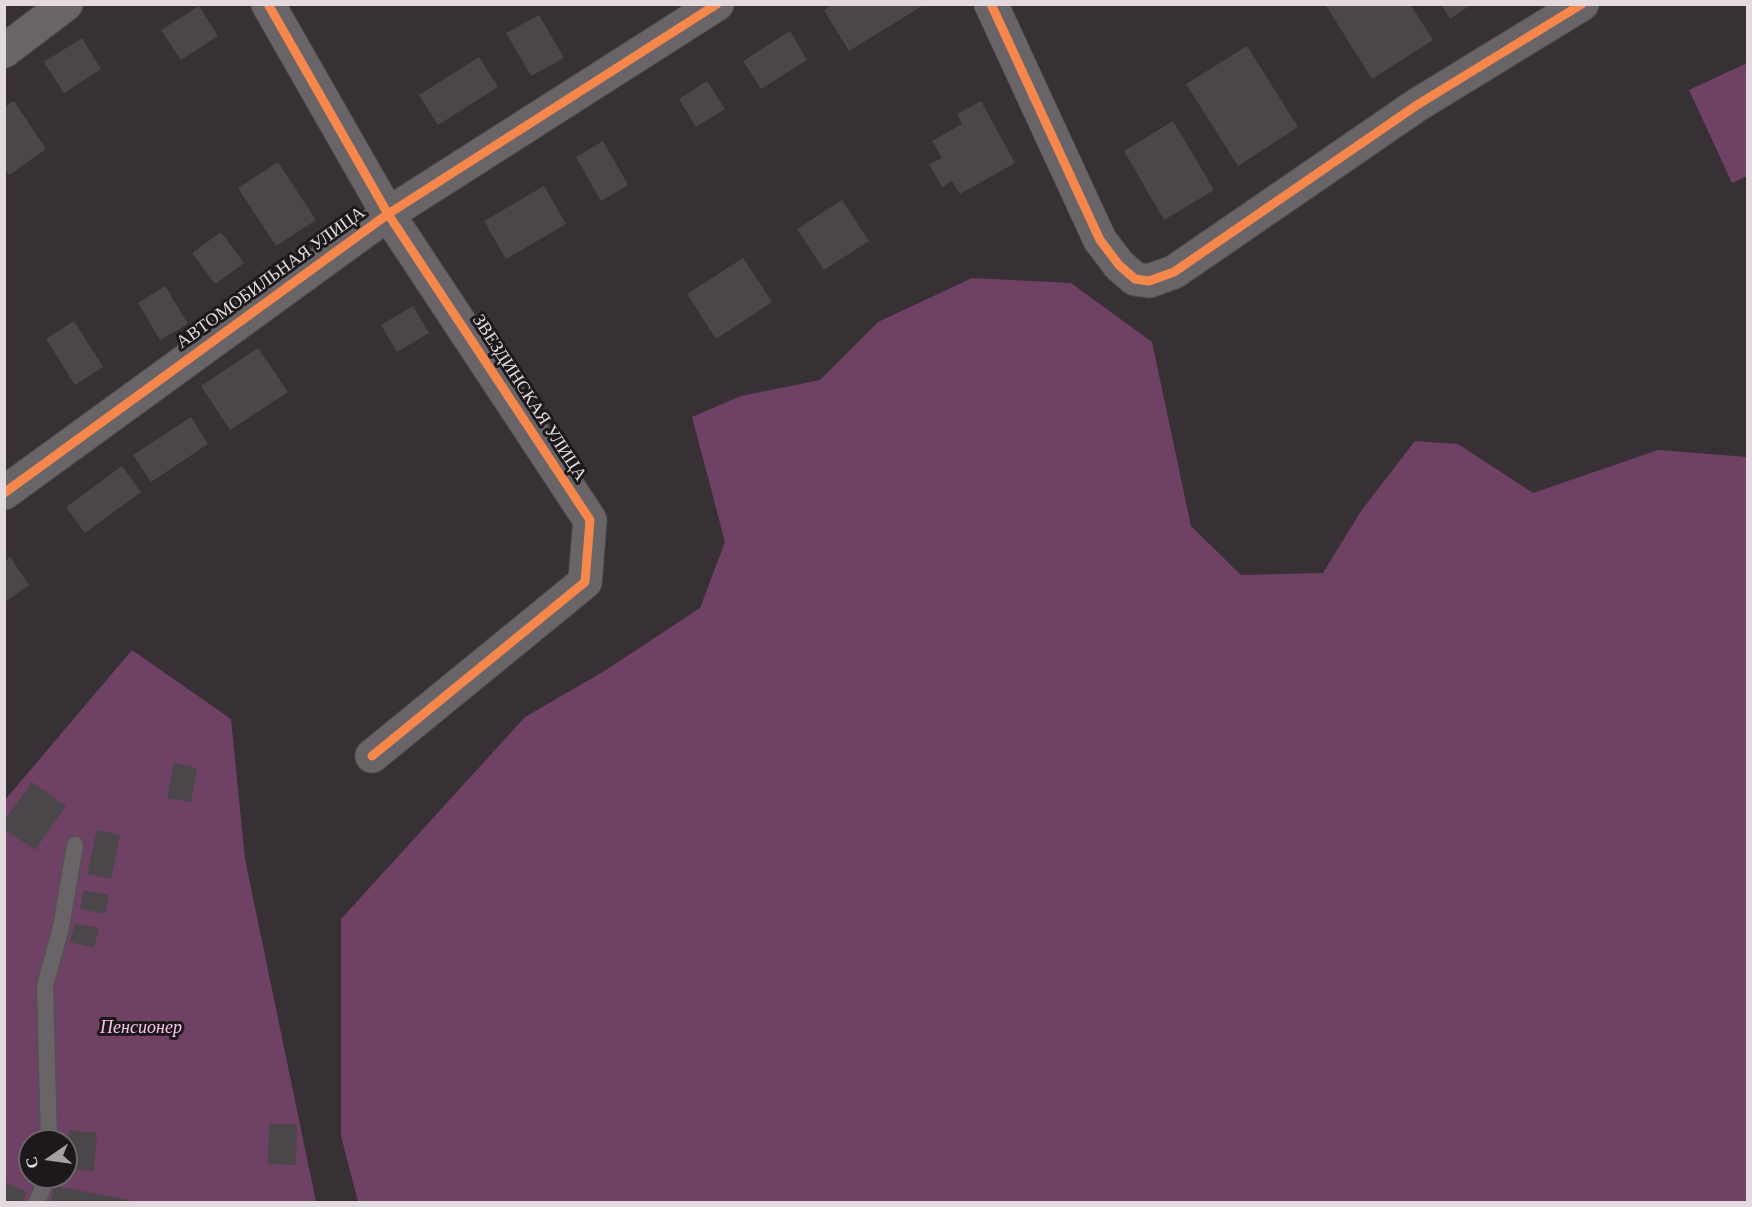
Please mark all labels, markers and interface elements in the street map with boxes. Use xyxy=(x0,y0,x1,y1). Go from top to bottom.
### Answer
street label: АВТОМОБИЛЬНАЯ УЛИЦА xyxy=(172,202,370,354)
street label: ЗВЕЗДИНСКАЯ УЛИЦА xyxy=(467,311,591,485)
park label: Пенсионер xyxy=(100,1017,182,1039)
north arrow xyxy=(18,1129,78,1189)
text: С xyxy=(22,1155,42,1170)

